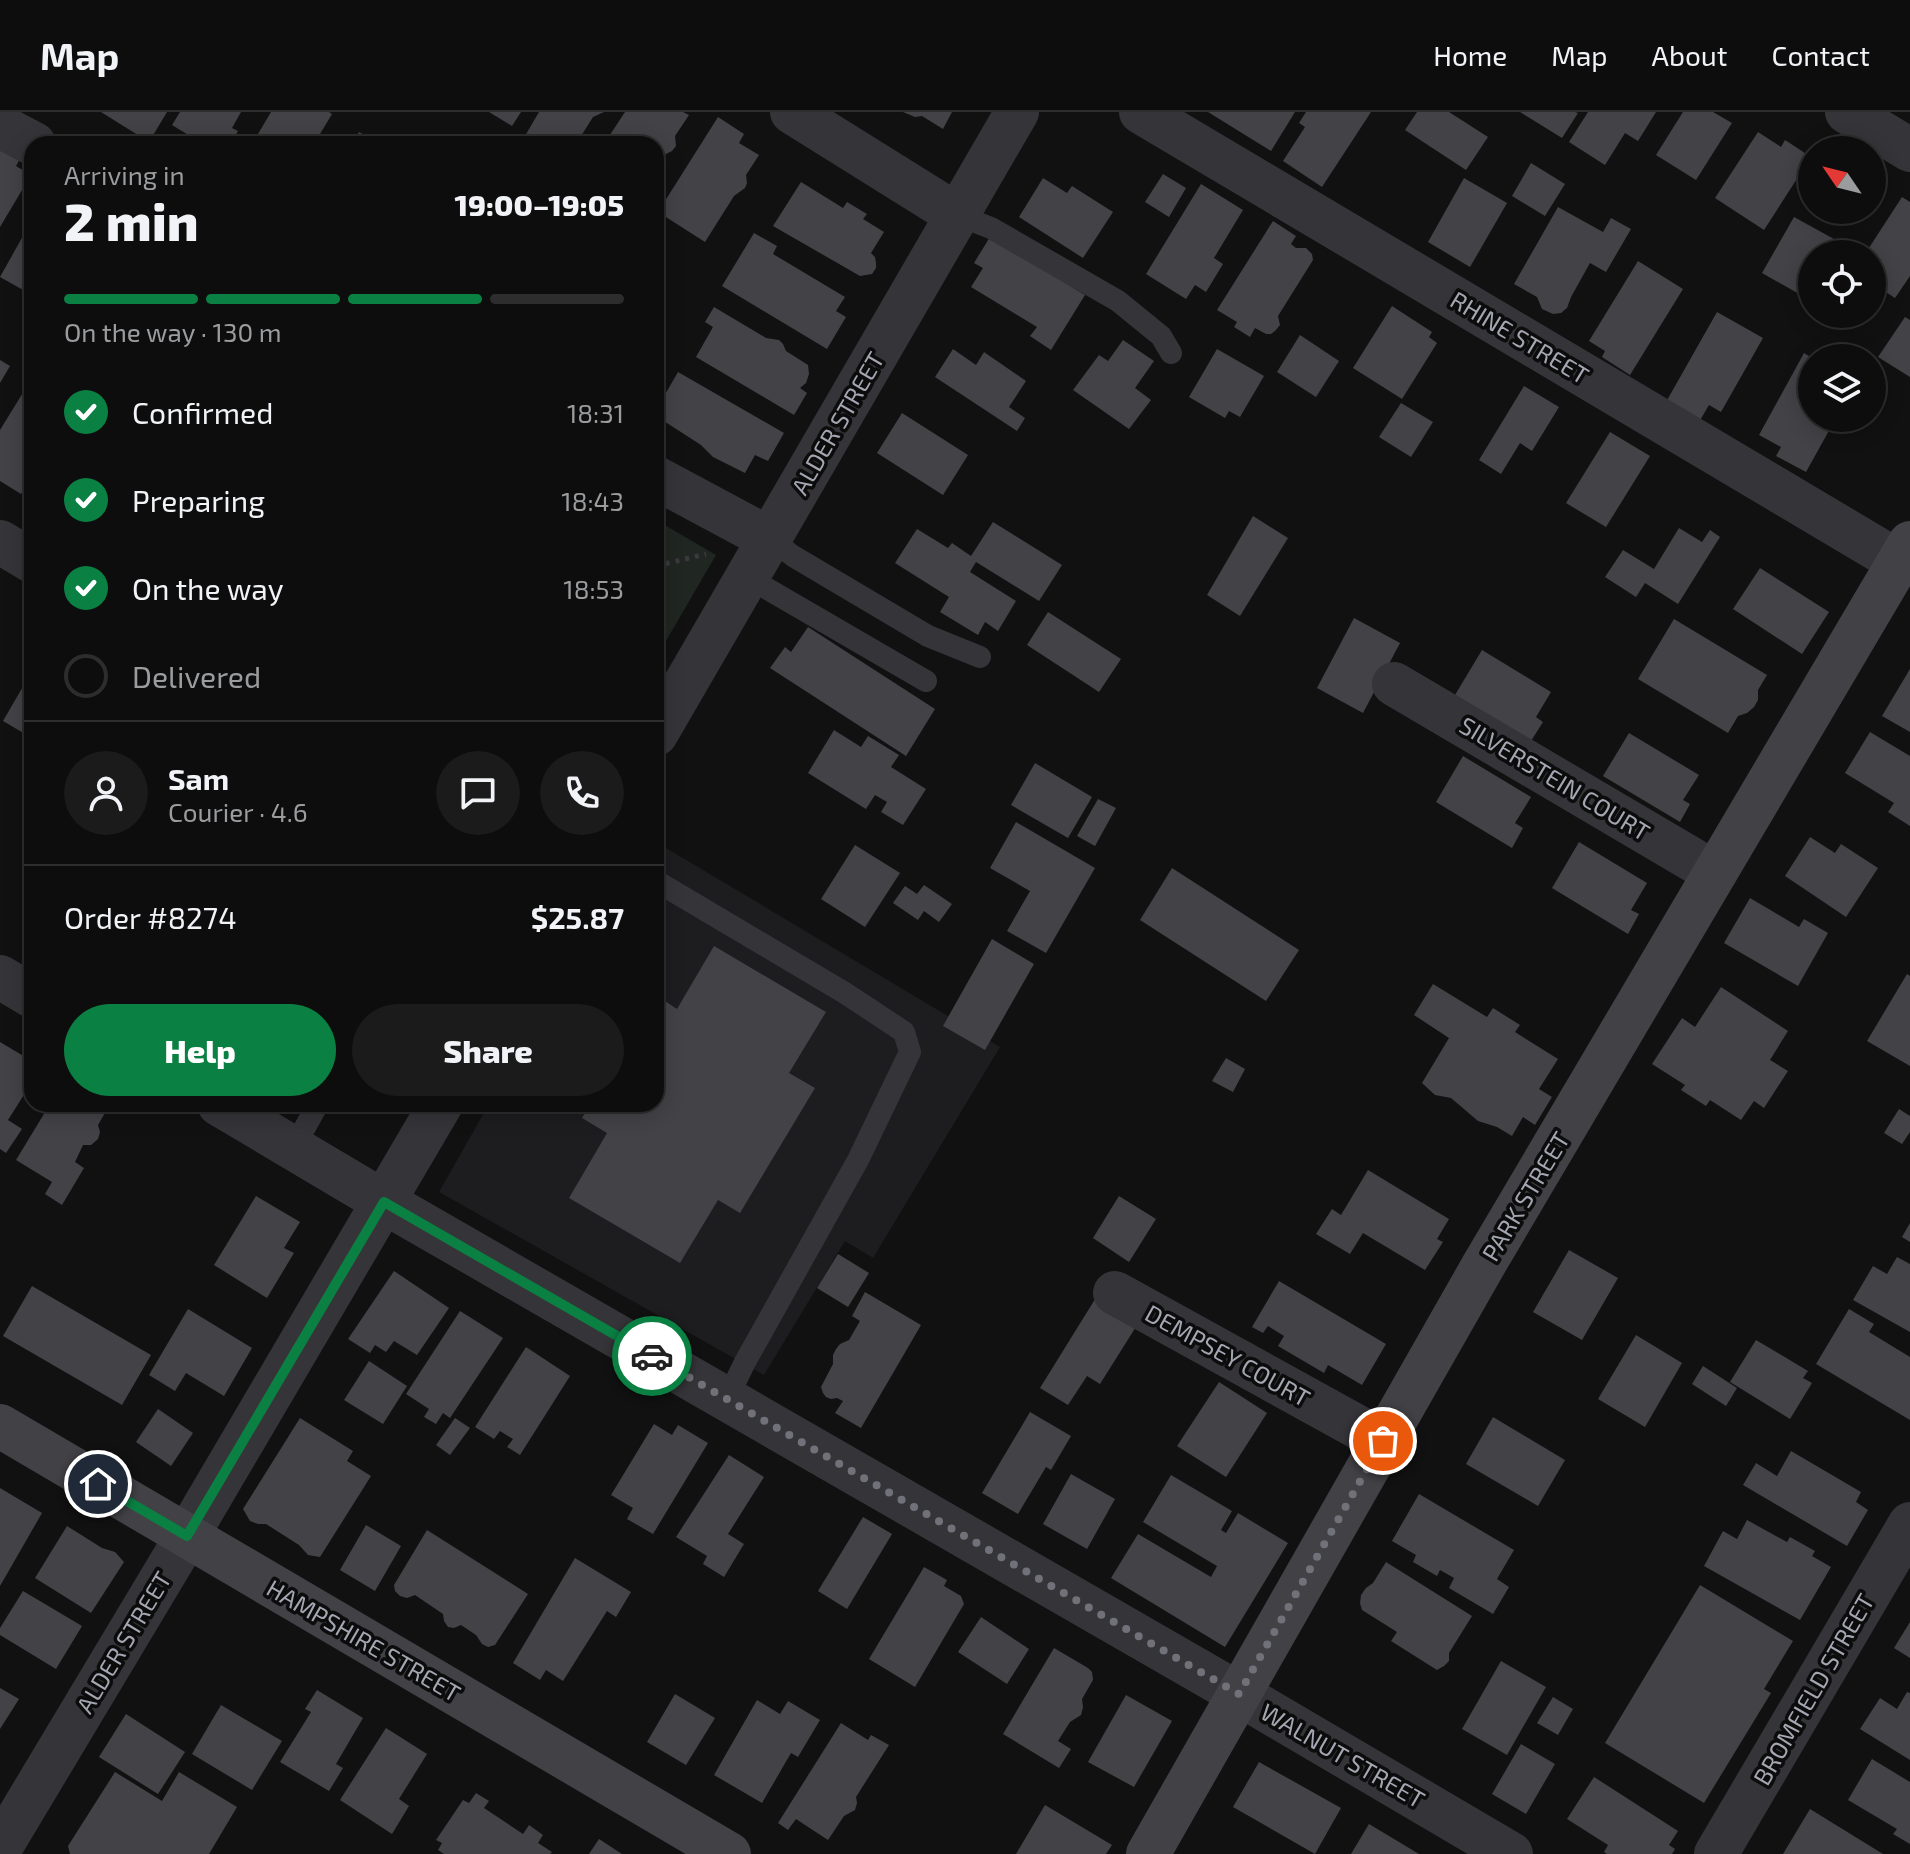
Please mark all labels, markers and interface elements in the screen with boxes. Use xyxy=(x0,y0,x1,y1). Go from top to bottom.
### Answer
text: Map xyxy=(40,32,119,78)
text: Home xyxy=(1433,38,1507,72)
text: Map xyxy=(1551,38,1608,72)
text: About xyxy=(1652,38,1727,72)
text: Contact xyxy=(1771,38,1870,72)
north arrow xyxy=(1798,136,1886,224)
map controls xyxy=(1798,136,1886,432)
text: Arriving in xyxy=(64,159,185,190)
text: 19:00–19:05 xyxy=(455,186,624,222)
text: 2 min xyxy=(64,189,199,251)
button: locate xyxy=(1798,240,1886,328)
street label: RHINE STREET xyxy=(1446,284,1594,390)
text: On the way · 130 m xyxy=(64,316,282,347)
button: layers xyxy=(1798,344,1886,432)
street label: ALDER STREET xyxy=(784,346,890,499)
icon: check xyxy=(64,390,108,434)
text: Confirmed xyxy=(132,394,273,430)
text: 18:31 xyxy=(567,397,624,428)
icon: check xyxy=(64,478,108,522)
text: Preparing xyxy=(132,482,265,518)
text: 18:43 xyxy=(561,485,624,516)
icon: check xyxy=(64,566,108,610)
text: On the way xyxy=(132,570,284,606)
text: 18:53 xyxy=(563,573,624,604)
text: Delivered xyxy=(132,658,261,694)
street label: SILVERSTEIN COURT xyxy=(1455,710,1655,846)
button: person xyxy=(64,751,148,835)
button: chat xyxy=(436,751,520,835)
button: phone xyxy=(540,751,624,835)
text: Sam xyxy=(168,760,229,796)
text: Courier · 4.6 xyxy=(168,796,308,827)
text: Order #8274 xyxy=(64,899,237,935)
text: $25.87 xyxy=(531,899,624,935)
button: Help xyxy=(64,1004,336,1096)
button: Share xyxy=(352,1004,624,1096)
street label: PARK STREET xyxy=(1475,1126,1575,1266)
street label: DEMPSEY COURT xyxy=(1141,1298,1315,1412)
courier xyxy=(612,1316,692,1396)
icon: car xyxy=(630,1334,674,1378)
pin xyxy=(1349,1407,1417,1475)
icon: bag xyxy=(1361,1419,1405,1463)
pin xyxy=(64,1450,132,1518)
icon: home xyxy=(76,1462,120,1506)
street label: ALDER STREET xyxy=(69,1566,177,1718)
street label: HAMPSHIRE STREET xyxy=(262,1573,466,1707)
street label: BROMFIELD STREET xyxy=(1746,1588,1880,1790)
street label: WALNUT STREET xyxy=(1256,1696,1430,1814)

